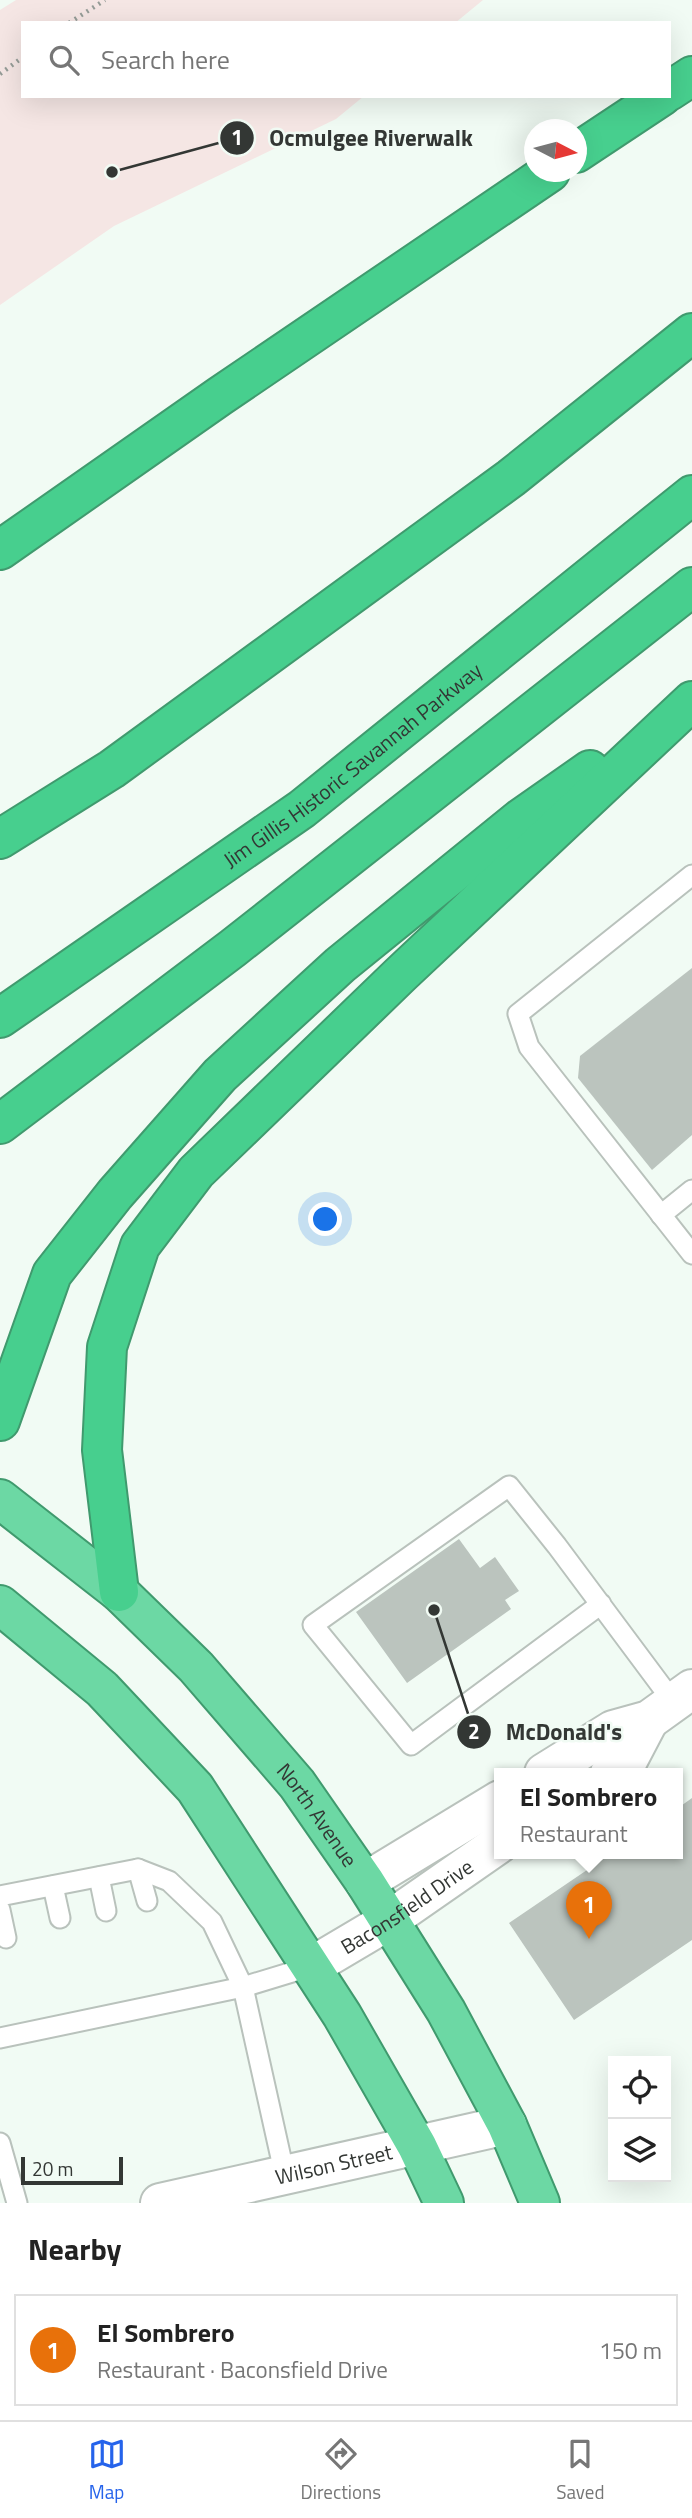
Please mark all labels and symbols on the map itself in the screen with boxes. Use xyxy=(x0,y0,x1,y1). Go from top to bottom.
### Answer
callout: Ocmulgee Riverwalk xyxy=(220,116,486,160)
north arrow xyxy=(524,119,587,182)
text: Ocmulgee Riverwalk xyxy=(269,120,473,155)
text: 1 xyxy=(231,121,243,153)
street label: Jim Gillis Historic Savannah Parkway xyxy=(216,654,489,875)
your location xyxy=(308,1202,342,1236)
callout: McDonald's xyxy=(457,1710,636,1754)
text: McDonald's xyxy=(506,1714,622,1749)
text: 2 xyxy=(468,1715,480,1747)
street label: North Avenue xyxy=(269,1756,366,1873)
street label: Baconsfield Drive xyxy=(334,1851,480,1962)
pin: 1 xyxy=(566,1881,612,1939)
street label: Wilson Street xyxy=(272,2135,396,2193)
scale bar xyxy=(21,2154,122,2186)

